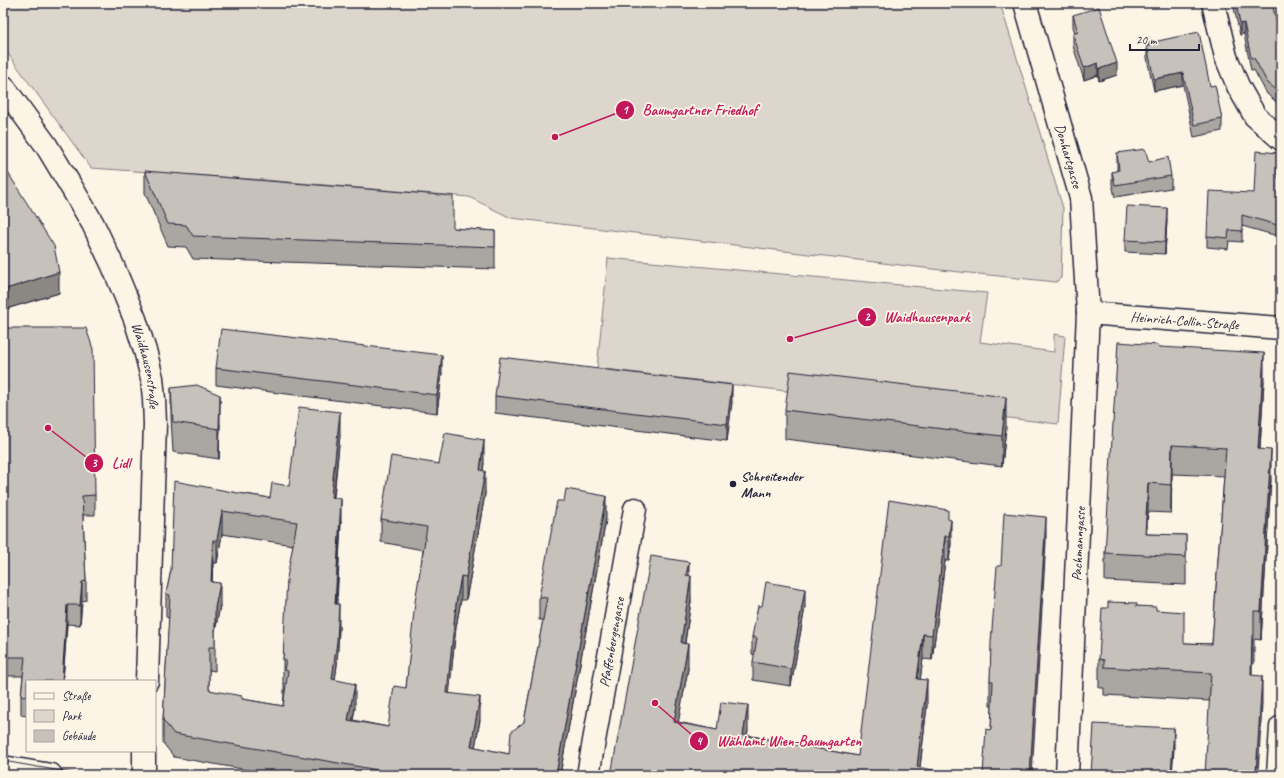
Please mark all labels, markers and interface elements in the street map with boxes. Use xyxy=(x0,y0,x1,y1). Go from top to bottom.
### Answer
scale bar xyxy=(1130,26,1199,52)
text: 20 m xyxy=(1136,32,1158,48)
callout: Baumgartner Friedhof xyxy=(615,96,766,123)
text: Baumgartner Friedhof xyxy=(643,101,761,120)
text: 1 xyxy=(622,102,629,118)
street label: Donhartgasse xyxy=(1051,122,1086,191)
callout: Waidhausenpark xyxy=(857,304,978,331)
text: Waidhausenpark xyxy=(884,308,971,327)
street label: Heinrich-Collin-Straße xyxy=(1130,308,1241,334)
text: 2 xyxy=(864,309,871,325)
street label: Waidhausenstraße xyxy=(128,321,162,410)
callout: Lidl xyxy=(84,449,138,476)
text: Lidl xyxy=(112,454,133,473)
text: 3 xyxy=(91,455,98,471)
place label: Schreitender Mann xyxy=(741,468,805,501)
marker: Schreitender Mann xyxy=(728,479,738,489)
street label: Pachmanngasse xyxy=(1068,505,1089,582)
street label: Pfaffenbergengasse xyxy=(596,595,629,688)
legend xyxy=(26,680,156,752)
text: Straße xyxy=(62,688,91,704)
text: Park xyxy=(62,708,83,724)
text: Gebäude xyxy=(62,728,96,744)
callout: Wählamt Wien-Baumgarten xyxy=(689,728,869,755)
text: Wählamt Wien-Baumgarten xyxy=(717,732,862,751)
text: 4 xyxy=(696,733,703,749)

